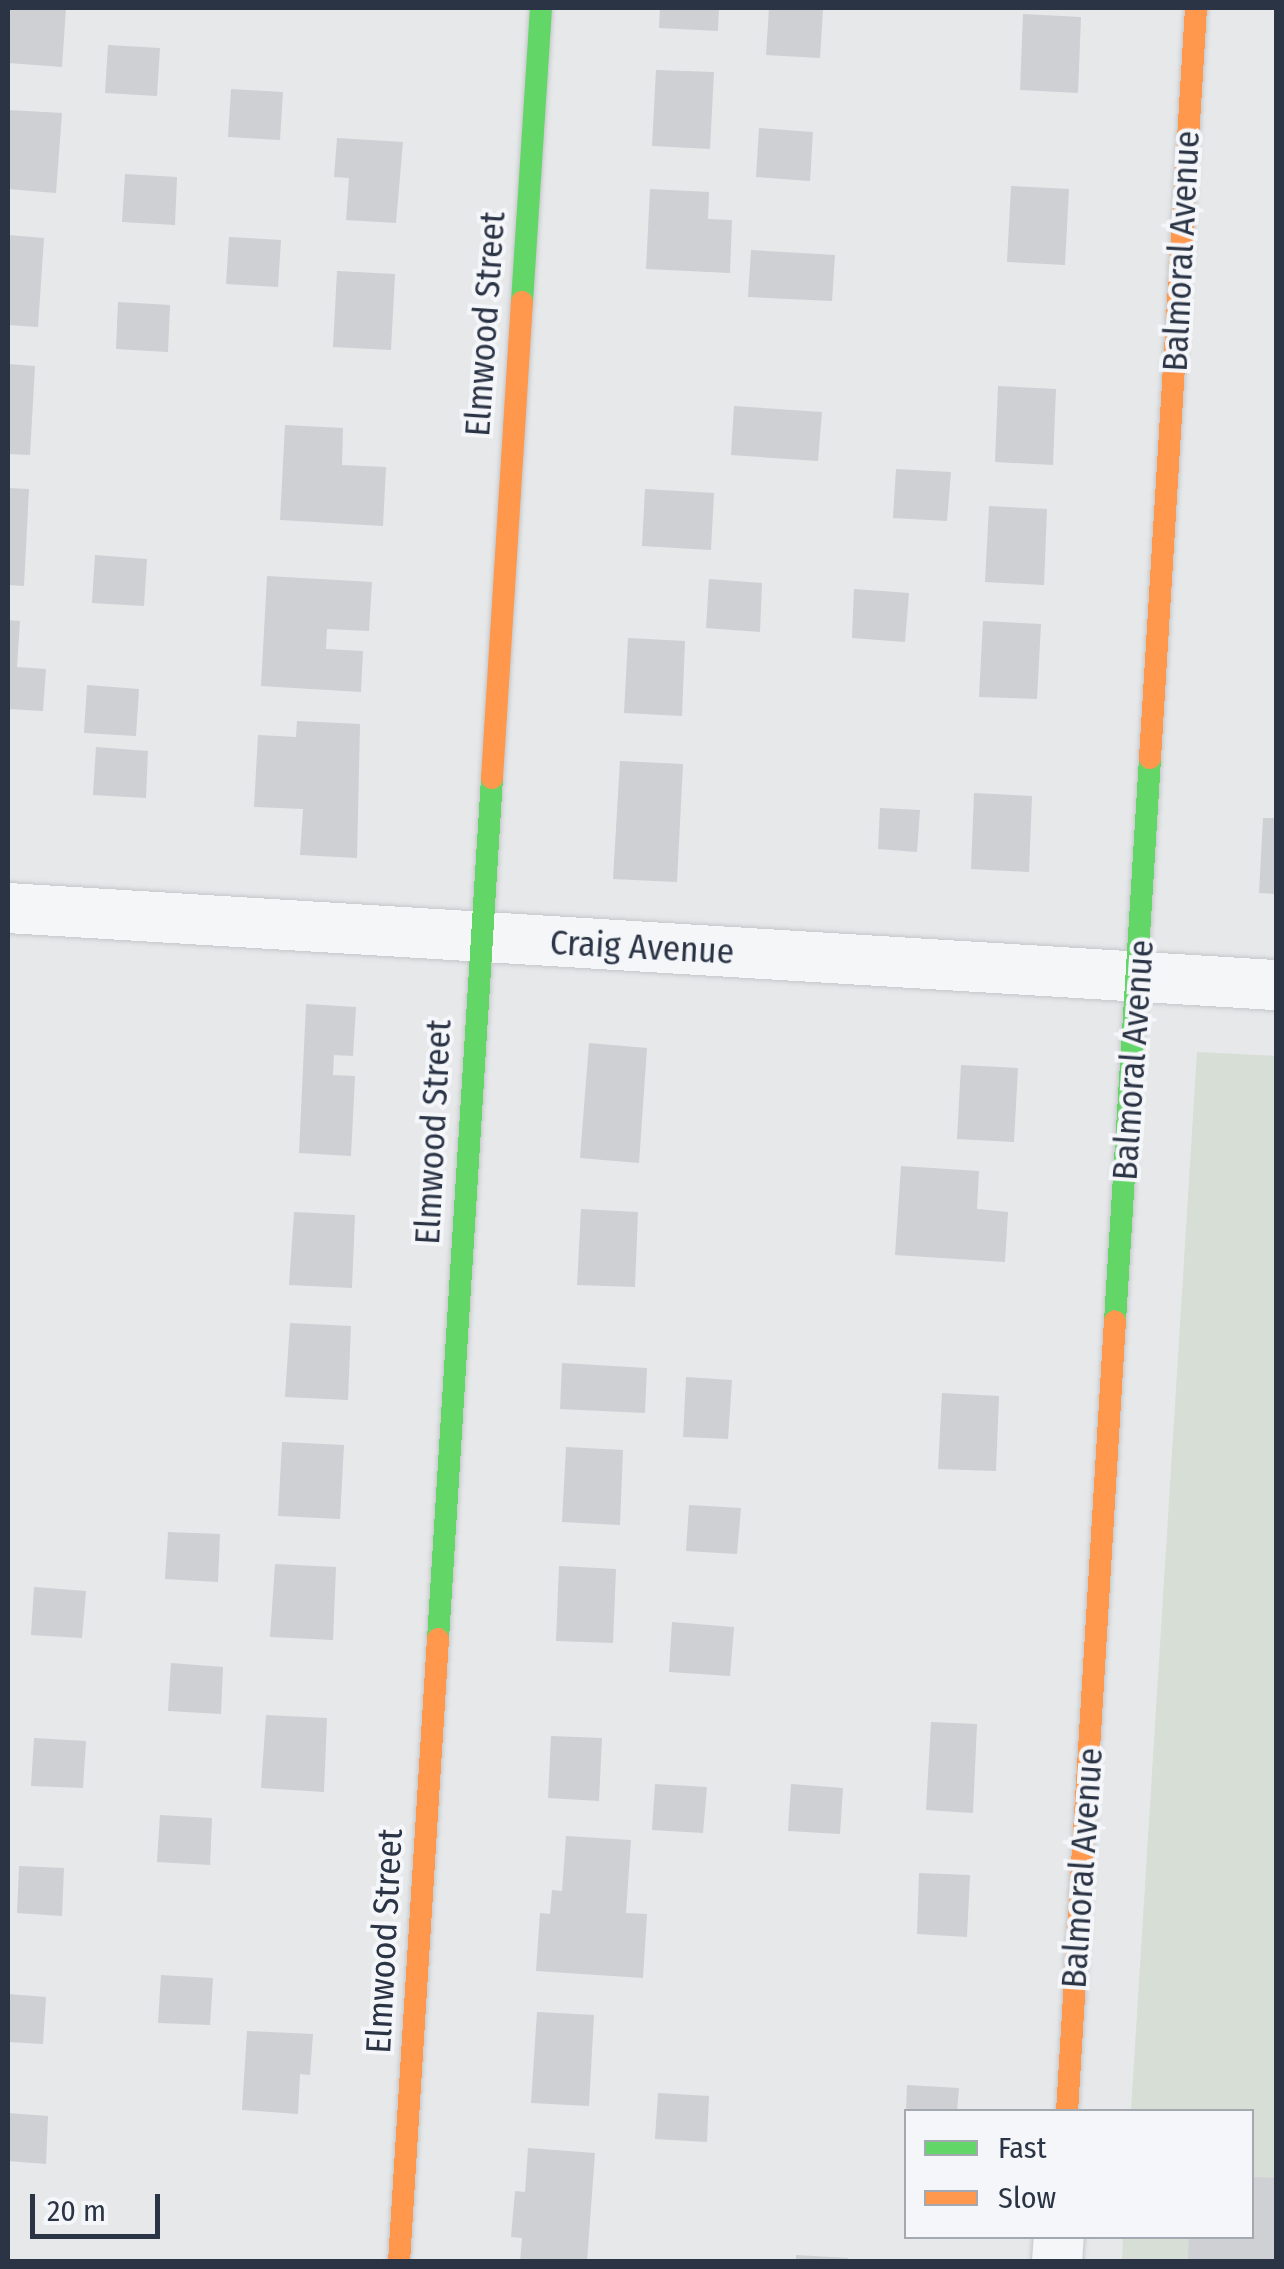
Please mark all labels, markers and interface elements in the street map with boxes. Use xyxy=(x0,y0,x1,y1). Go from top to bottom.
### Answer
street label: Balmoral Avenue xyxy=(1154,130,1208,372)
street label: Elmwood Street xyxy=(456,210,514,438)
street label: Craig Avenue xyxy=(549,921,735,973)
street label: Balmoral Avenue xyxy=(1104,938,1162,1182)
street label: Elmwood Street xyxy=(406,1018,460,1246)
street label: Balmoral Avenue xyxy=(1053,1746,1111,1990)
street label: Elmwood Street xyxy=(357,1827,411,2055)
legend xyxy=(904,2109,1254,2239)
text: Fast xyxy=(998,2130,1046,2166)
scale bar xyxy=(35,2174,165,2236)
text: Slow xyxy=(998,2180,1056,2216)
text: 20 m xyxy=(47,2193,106,2229)

